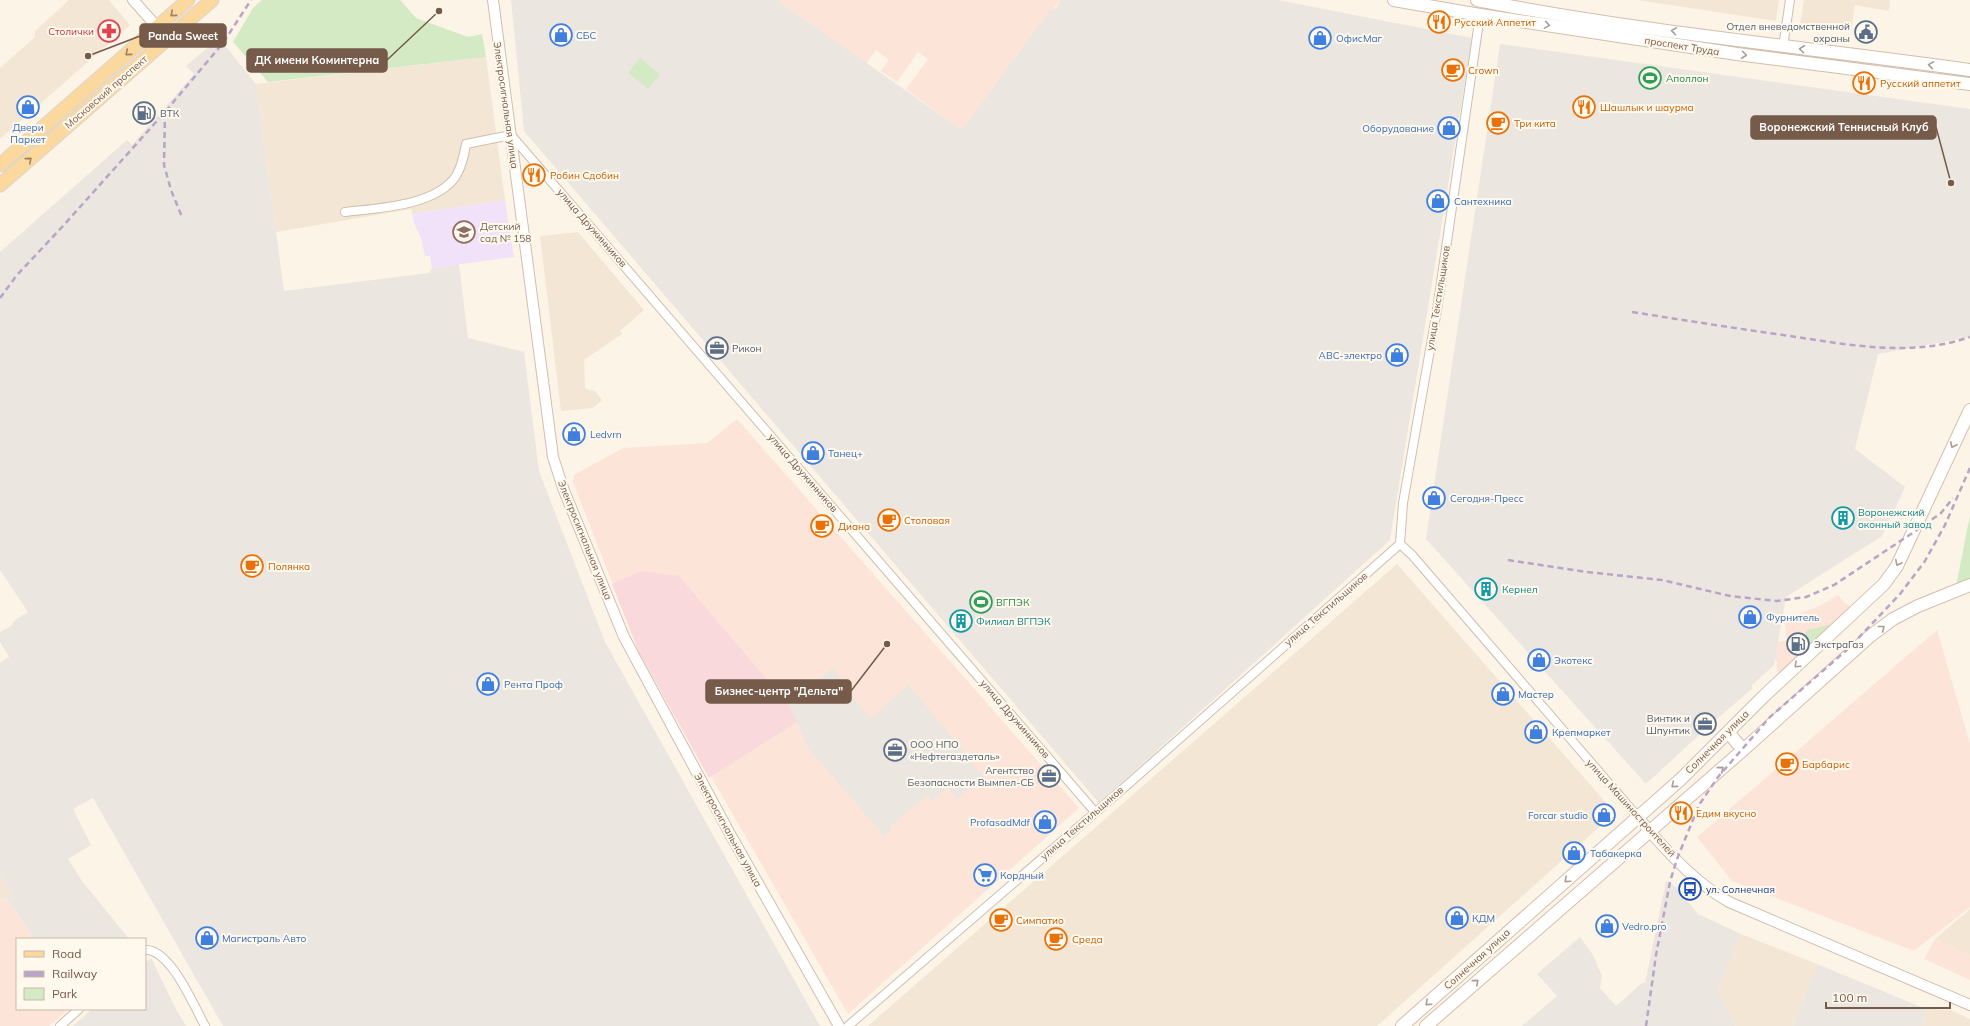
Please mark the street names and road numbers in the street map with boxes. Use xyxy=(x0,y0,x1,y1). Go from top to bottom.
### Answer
street label: проспект Труда xyxy=(1644,34,1720,58)
street label: Электросигнальная улица xyxy=(491,41,521,169)
street label: Московский проспект xyxy=(62,52,150,132)
street label: улица Дружинников xyxy=(554,186,630,270)
street label: улица Текстильщиков xyxy=(1423,244,1453,351)
street label: улица Дружинников xyxy=(765,431,841,515)
street label: Электросигнальная улица xyxy=(555,478,615,602)
street label: улица Текстильщиков xyxy=(1282,569,1371,649)
street label: улица Дружинников xyxy=(977,677,1053,761)
street label: Солнечная улица xyxy=(1682,707,1752,777)
street label: улица Машиностроителей xyxy=(1584,756,1678,860)
street label: Электросигнальная улица xyxy=(691,771,765,889)
street label: улица Текстильщиков xyxy=(1038,783,1127,863)
street label: Солнечная улица xyxy=(1441,926,1513,992)

